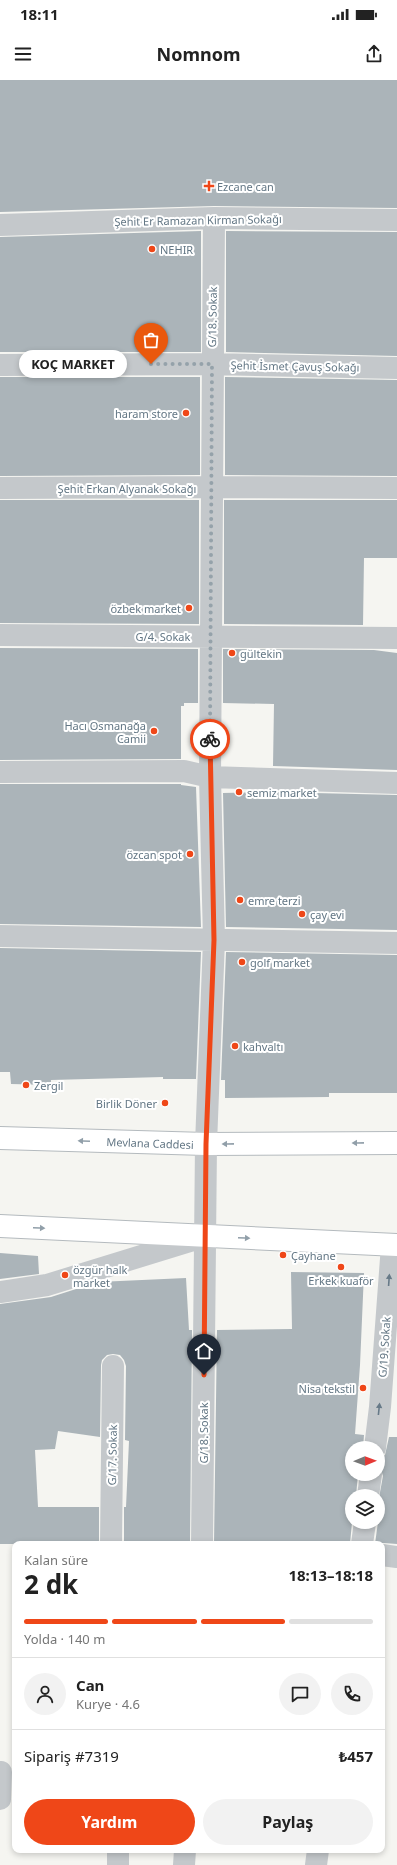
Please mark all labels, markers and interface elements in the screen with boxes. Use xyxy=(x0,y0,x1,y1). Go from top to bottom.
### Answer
text: 18:11 xyxy=(20,4,59,24)
text: Nomnom xyxy=(157,42,240,66)
icon: menu xyxy=(12,43,34,65)
icon: share xyxy=(363,43,385,65)
place label: Ezcane can xyxy=(217,179,274,194)
marker: Ezcane can xyxy=(204,181,214,191)
street label: Şehit Er Ramazan Kirman Sokağı xyxy=(114,211,282,229)
place label: NEHIR xyxy=(160,242,193,257)
marker: NEHIR xyxy=(147,244,157,254)
street label: G/18. Sokak xyxy=(204,286,220,348)
pin xyxy=(134,323,168,364)
icon: bag xyxy=(140,329,162,351)
callout: KOÇ MARKET xyxy=(19,350,127,378)
text: KOÇ MARKET xyxy=(31,355,115,373)
street label: Şehit İsmet Çavuş Sokağı xyxy=(230,357,360,375)
place label: haram store xyxy=(115,406,178,421)
marker: haram store xyxy=(181,408,191,418)
street label: Şehit Erkan Alyanak Sokağı xyxy=(58,481,196,496)
place label: özbek market xyxy=(111,601,181,616)
marker: özbek market xyxy=(184,603,194,613)
street label: G/4. Sokak xyxy=(136,629,191,644)
place label: gültekin xyxy=(240,646,282,661)
marker: gültekin xyxy=(227,648,237,658)
place label: Hacı Osmanağa Camii xyxy=(64,718,146,746)
courier xyxy=(190,719,230,759)
marker: Hacı Osmanağa Camii xyxy=(149,726,159,736)
icon: bike xyxy=(199,728,221,750)
place label: semiz market xyxy=(247,785,317,800)
marker: semiz market xyxy=(234,787,244,797)
place label: özcan spot xyxy=(127,847,182,862)
marker: özcan spot xyxy=(185,849,195,859)
place label: emre terzi xyxy=(248,893,301,908)
marker: emre terzi xyxy=(235,895,245,905)
place label: çay evi xyxy=(310,907,344,922)
marker: çay evi xyxy=(297,909,307,919)
place label: golf market xyxy=(250,955,310,970)
marker: golf market xyxy=(237,957,247,967)
place label: kahvaltı xyxy=(243,1039,283,1054)
marker: kahvaltı xyxy=(230,1041,240,1051)
place label: Zergil xyxy=(34,1078,63,1093)
marker: Zergil xyxy=(21,1080,31,1090)
place label: Birlik Döner xyxy=(96,1096,157,1111)
marker: Birlik Döner xyxy=(160,1098,170,1108)
street label: Mevlana Caddesi xyxy=(106,1134,194,1152)
one-way arrow xyxy=(77,1138,90,1144)
one-way arrow xyxy=(351,1140,364,1146)
one-way arrow xyxy=(221,1141,234,1147)
one-way arrow xyxy=(33,1224,45,1231)
one-way arrow xyxy=(238,1235,251,1241)
place label: Çayhane xyxy=(291,1248,336,1263)
marker: Çayhane xyxy=(278,1250,288,1260)
place label: özgür halk market xyxy=(73,1262,127,1290)
marker: Erkek kuaför xyxy=(336,1262,346,1272)
marker: özgür halk market xyxy=(60,1270,70,1280)
place label: Erkek kuaför xyxy=(308,1273,374,1288)
one-way arrow xyxy=(386,1274,393,1286)
street label: G/19. Sokak xyxy=(374,1316,394,1378)
pin xyxy=(187,1334,221,1375)
icon: home xyxy=(193,1340,215,1362)
place label: Nisa tekstil xyxy=(299,1381,355,1396)
marker: Nisa tekstil xyxy=(358,1383,368,1393)
street label: G/18. Sokak xyxy=(196,1402,211,1464)
one-way arrow xyxy=(376,1403,383,1415)
street label: G/17. Sokak xyxy=(104,1424,120,1486)
north arrow xyxy=(345,1441,385,1481)
map controls xyxy=(345,1441,385,1529)
button: layers xyxy=(345,1489,385,1529)
text: Kalan süre xyxy=(24,1551,88,1569)
text: 18:13–18:18 xyxy=(288,1565,373,1585)
text: 2 dk xyxy=(24,1566,78,1602)
text: Yolda · 140 m xyxy=(24,1630,105,1648)
button: person xyxy=(24,1673,66,1715)
button: chat xyxy=(279,1673,321,1715)
button: phone xyxy=(331,1673,373,1715)
text: Can xyxy=(76,1675,104,1695)
text: Kurye · 4.6 xyxy=(76,1695,140,1713)
text: Sipariş #7319 xyxy=(24,1746,119,1766)
text: ₺457 xyxy=(339,1746,373,1766)
button: Yardım xyxy=(24,1799,195,1845)
button: Paylaş xyxy=(203,1799,373,1845)

